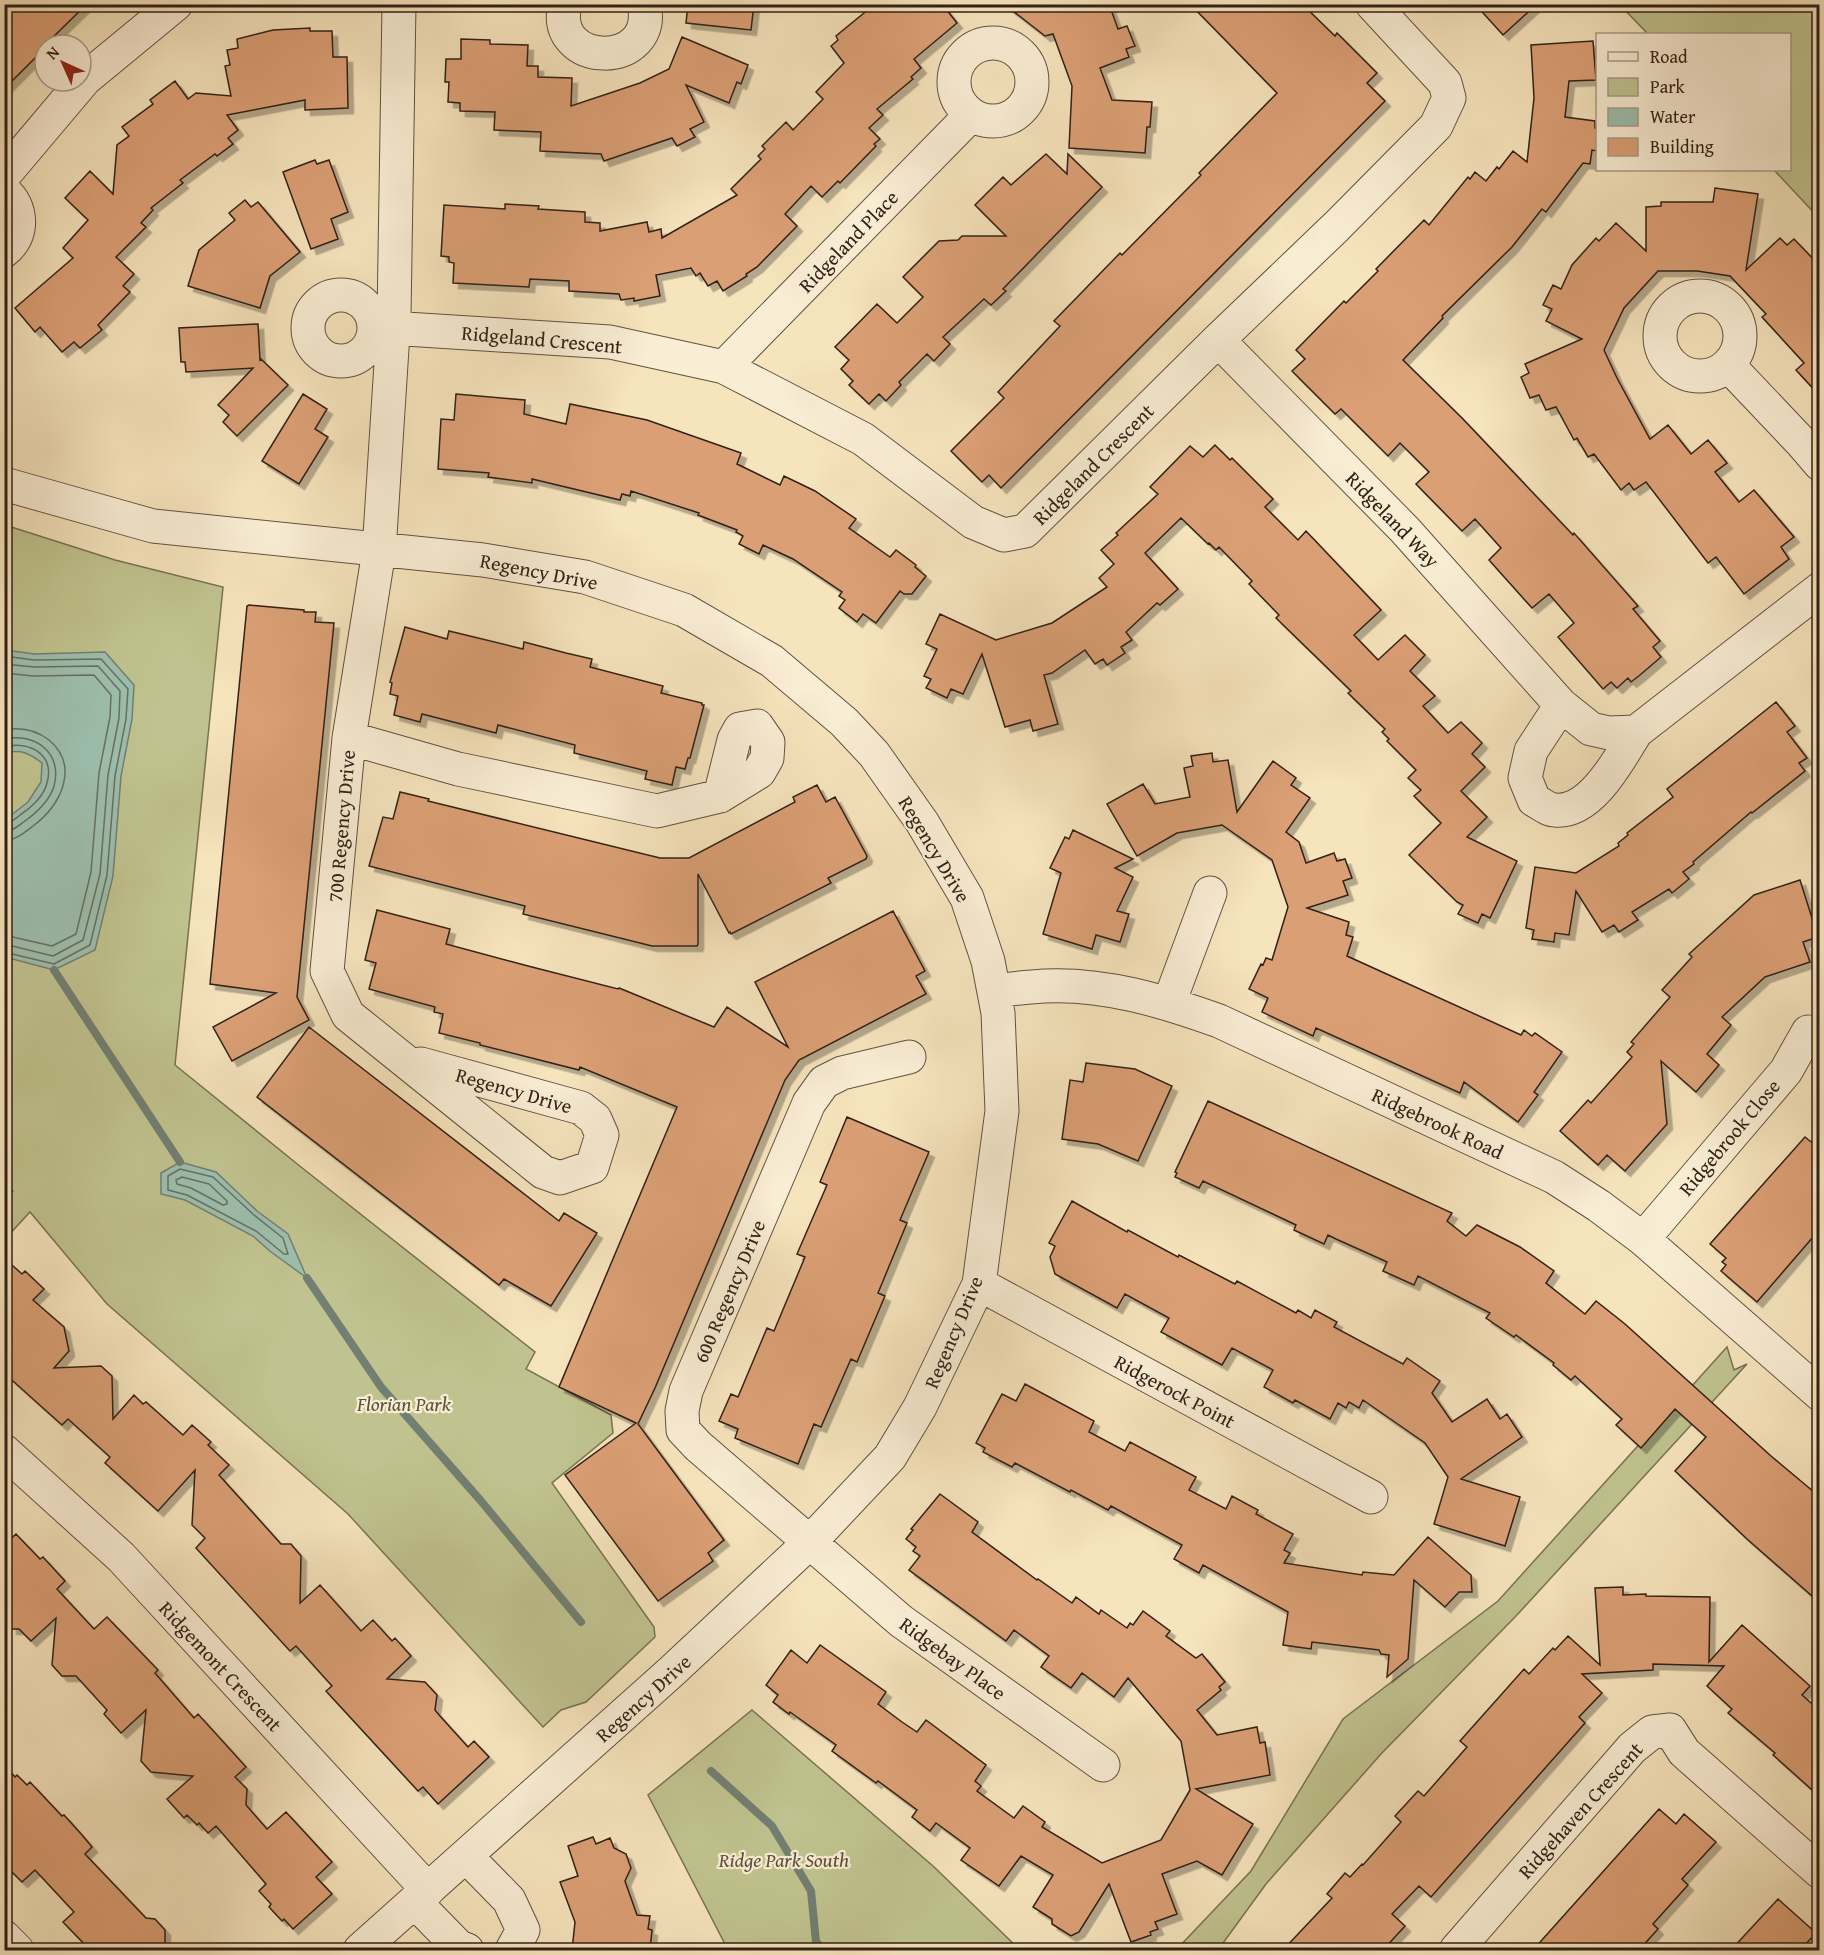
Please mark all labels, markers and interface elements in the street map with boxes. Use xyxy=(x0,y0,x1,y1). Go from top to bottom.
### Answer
north arrow xyxy=(33,33,93,93)
legend xyxy=(1596,33,1791,171)
text: N xyxy=(40,40,65,65)
text: Road xyxy=(1650,43,1688,70)
text: Park xyxy=(1650,73,1686,100)
text: Water xyxy=(1650,103,1696,130)
text: Building xyxy=(1650,133,1714,160)
street label: Ridgeland Place xyxy=(792,183,904,299)
street label: Ridgeland Crescent xyxy=(460,318,624,360)
street label: Ridgeland Crescent xyxy=(1026,397,1160,531)
street label: Ridgeland Way xyxy=(1339,464,1447,574)
street label: Regency Drive xyxy=(478,545,600,597)
street label: 700 Regency Drive xyxy=(320,749,362,903)
street label: Regency Drive xyxy=(892,790,978,908)
street label: Regency Drive xyxy=(453,1060,575,1120)
street label: Ridgebrook Close xyxy=(1671,1072,1787,1202)
street label: Ridgebrook Road xyxy=(1367,1080,1509,1166)
street label: 600 Regency Drive xyxy=(686,1215,772,1367)
street label: Regency Drive xyxy=(916,1271,990,1393)
street label: Ridgerock Point xyxy=(1109,1347,1241,1435)
park label: Florian Park xyxy=(356,1389,452,1418)
street label: Ridgemont Crescent xyxy=(153,1594,289,1738)
street label: Ridgebay Place xyxy=(894,1609,1012,1707)
street label: Regency Drive xyxy=(589,1647,697,1749)
street label: Ridgehaven Crescent xyxy=(1511,1735,1649,1885)
park label: Ridge Park South xyxy=(718,1845,849,1874)

